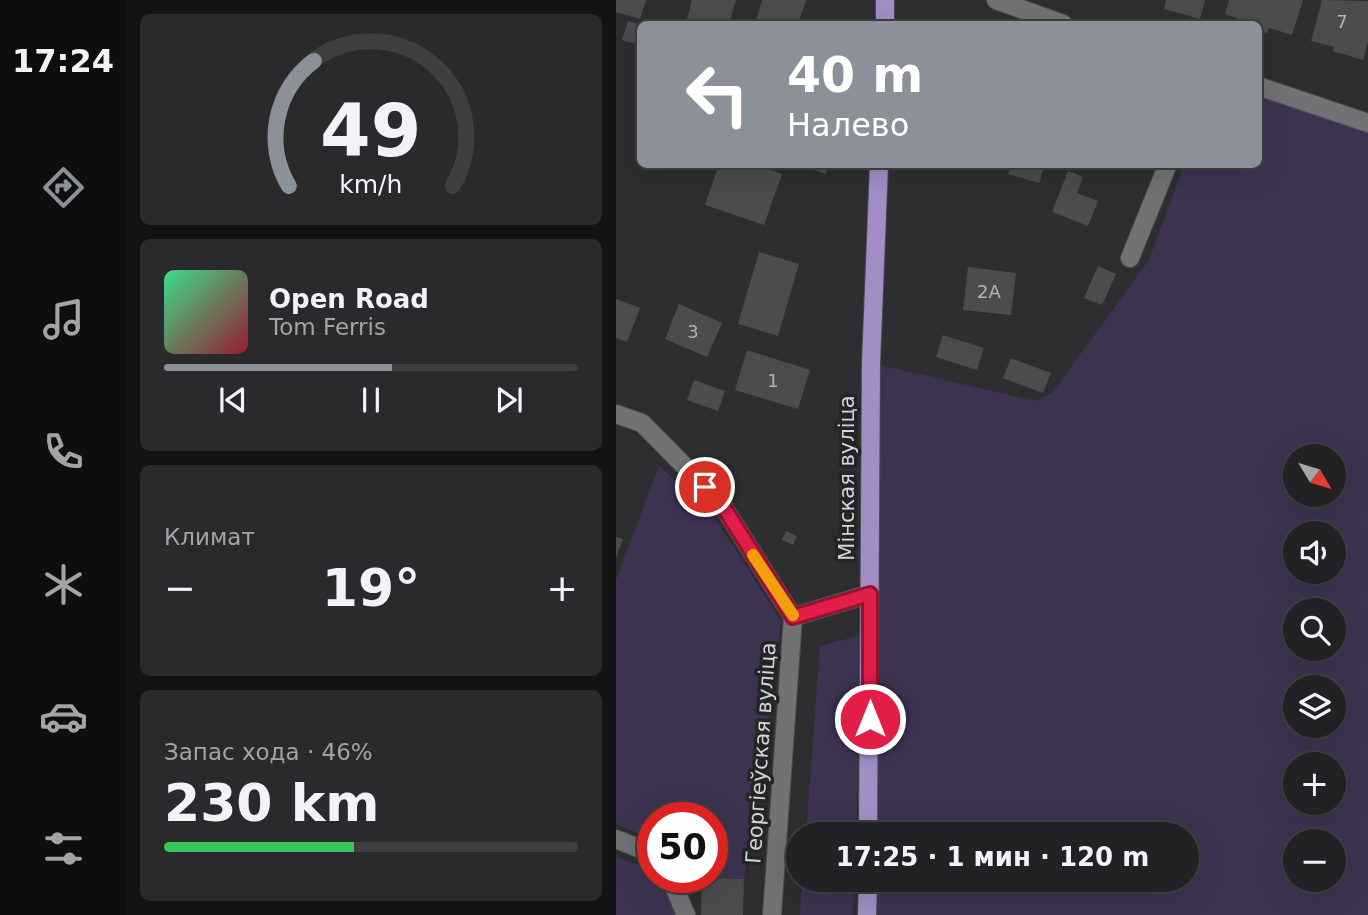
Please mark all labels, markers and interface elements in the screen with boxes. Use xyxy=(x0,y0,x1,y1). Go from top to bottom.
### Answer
house number: 7 xyxy=(1336,11,1348,32)
text: 17:24 xyxy=(12,42,114,80)
text: 40 m xyxy=(787,47,923,104)
icon: left xyxy=(672,49,763,140)
text: 49 xyxy=(320,88,422,173)
text: Налево xyxy=(787,106,909,144)
icon: directions xyxy=(39,163,88,212)
text: km/h xyxy=(339,169,403,198)
house number: 2А xyxy=(977,281,1002,302)
text: Open Road xyxy=(269,284,429,314)
icon: music xyxy=(39,295,88,344)
text: Tom Ferris xyxy=(269,314,386,340)
house number: 3 xyxy=(687,321,699,342)
house number: 1 xyxy=(767,370,779,391)
icon: previous xyxy=(214,381,252,419)
icon: pause xyxy=(352,381,390,419)
icon: next xyxy=(490,381,528,419)
street label: Мінская вуліца xyxy=(835,395,859,561)
icon: phone xyxy=(39,427,88,476)
north arrow xyxy=(1283,444,1346,508)
map controls xyxy=(1283,444,1346,892)
pin xyxy=(675,457,735,517)
icon: arrive xyxy=(686,468,724,506)
button: sound xyxy=(1283,521,1346,584)
text: Климат xyxy=(164,524,255,550)
text: 19° xyxy=(322,558,420,618)
icon: climate xyxy=(39,560,88,609)
text: − xyxy=(164,566,196,610)
text: + xyxy=(546,566,578,610)
button: search xyxy=(1283,598,1346,661)
street label: Георгіеўская вуліца xyxy=(741,642,781,864)
button: layers xyxy=(1283,675,1346,738)
position arrow xyxy=(833,682,907,756)
icon: car xyxy=(39,692,88,741)
text: Запас хода · 46% xyxy=(164,739,373,765)
button: + xyxy=(1283,752,1346,815)
text: 230 km xyxy=(164,773,379,833)
speed limit sign: 50 xyxy=(637,802,728,893)
icon: filters xyxy=(39,824,88,873)
button: − xyxy=(1283,829,1346,892)
text: 17:25 · 1 мин · 120 m xyxy=(836,842,1149,872)

